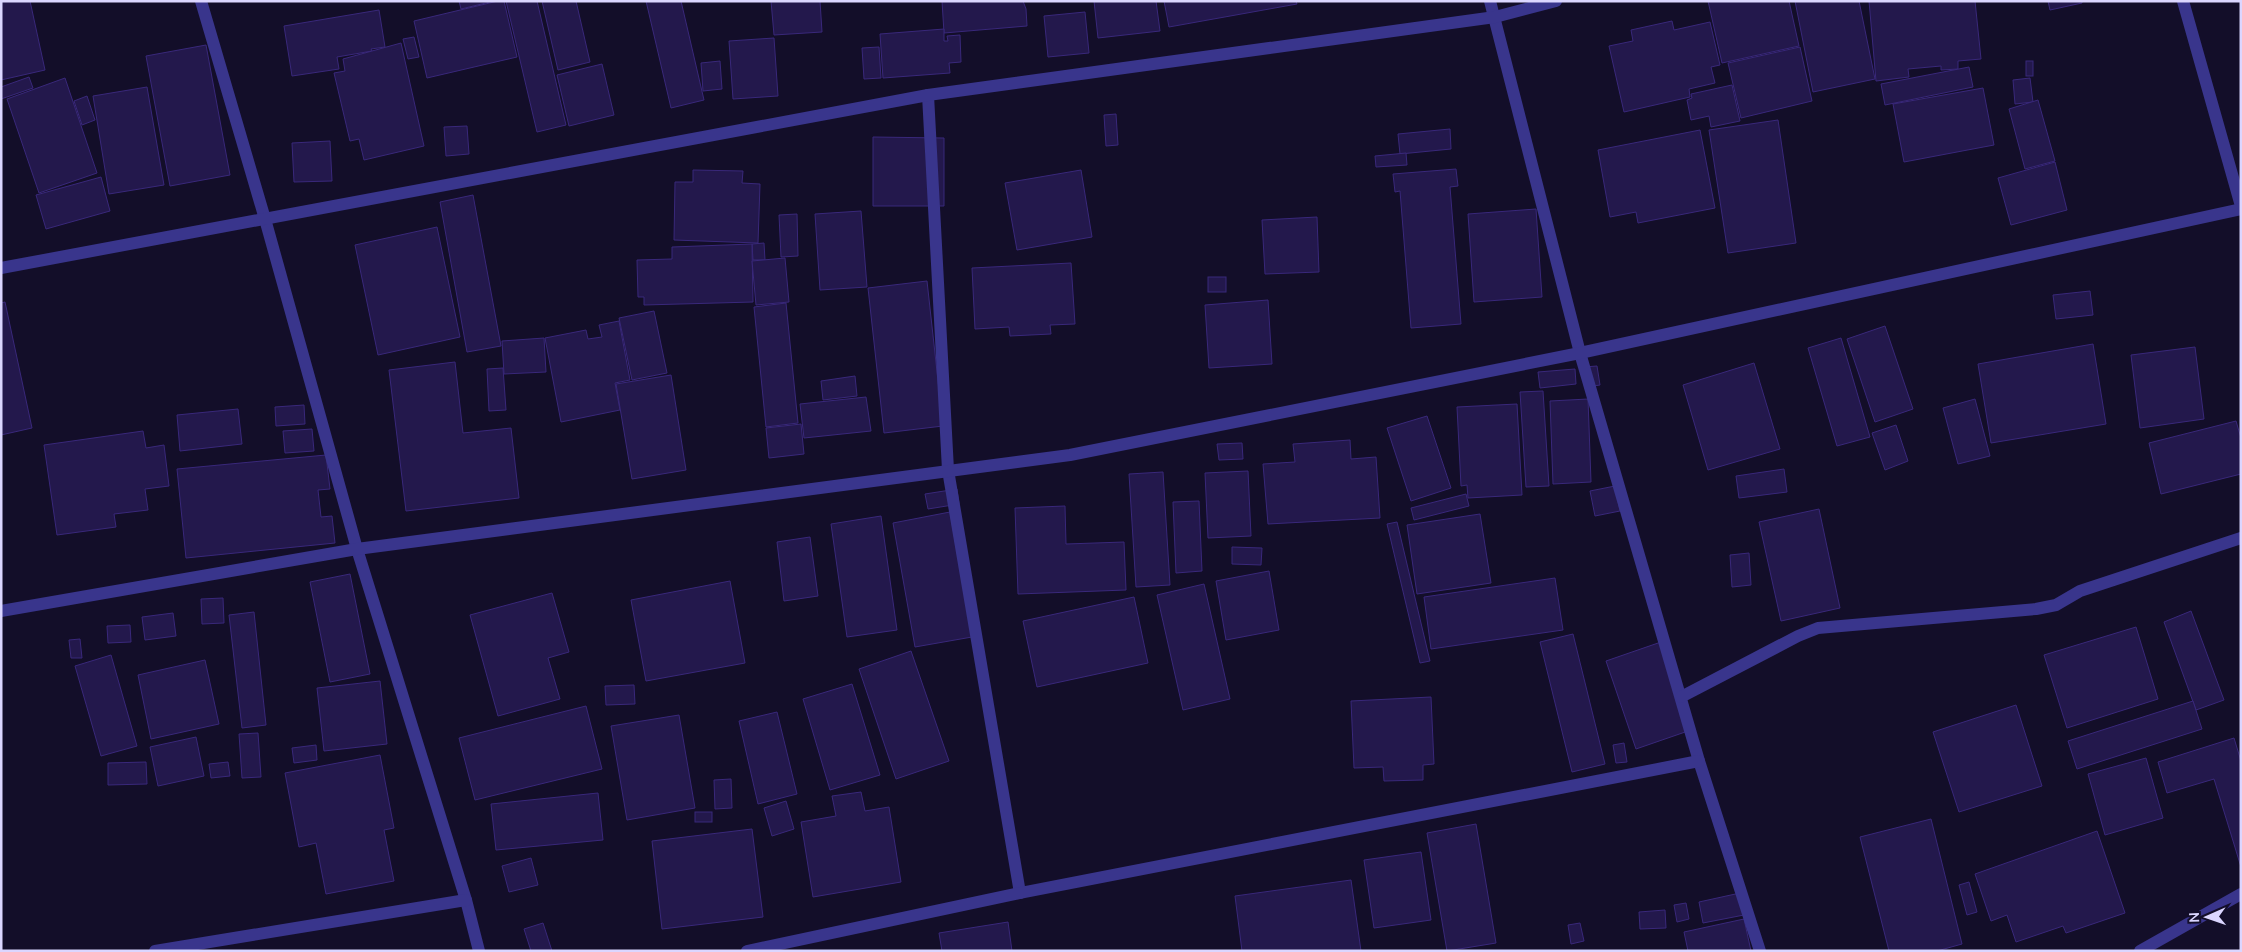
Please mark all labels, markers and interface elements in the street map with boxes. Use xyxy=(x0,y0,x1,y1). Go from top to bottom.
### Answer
north arrow xyxy=(2182,892,2232,942)
text: N xyxy=(2185,912,2204,923)

